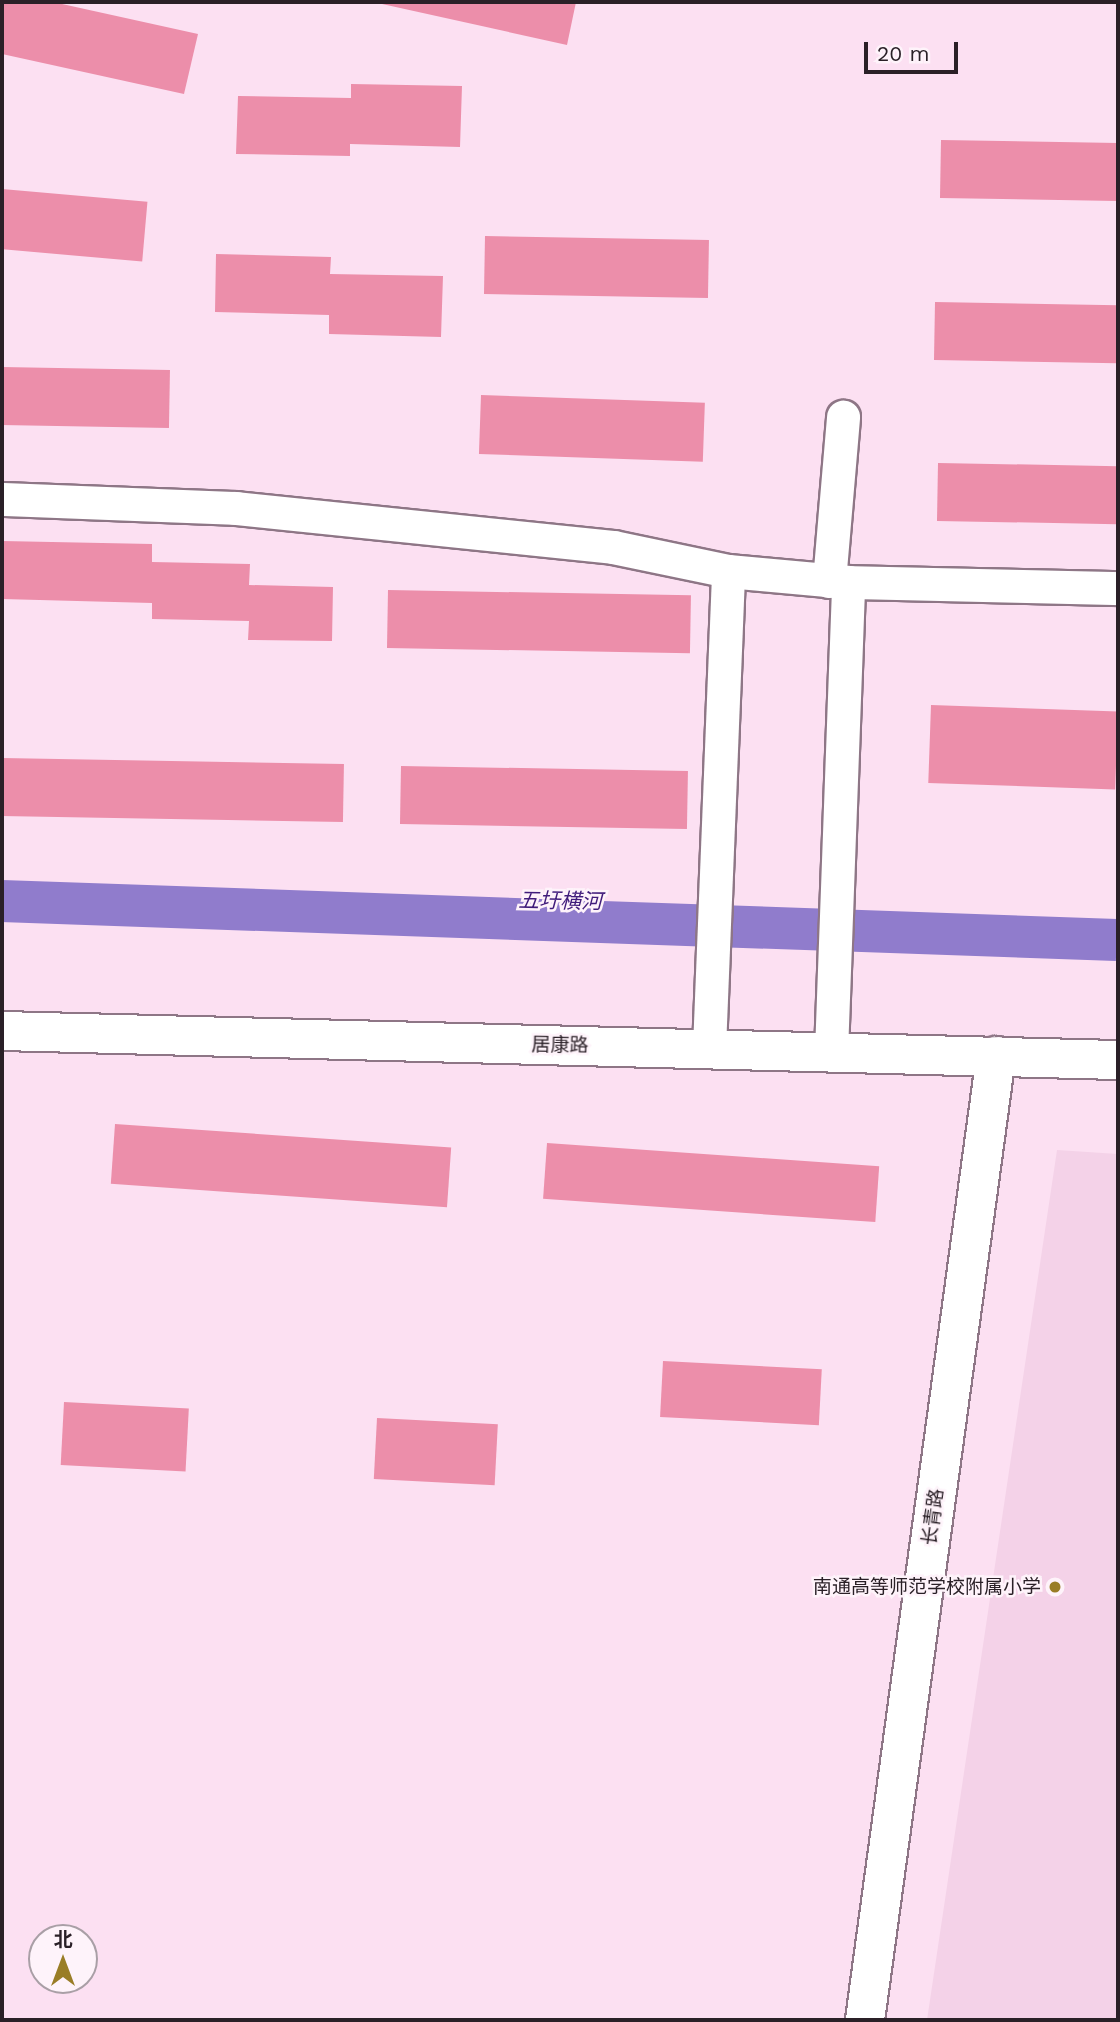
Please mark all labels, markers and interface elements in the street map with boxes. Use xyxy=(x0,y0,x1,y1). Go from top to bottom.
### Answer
scale bar xyxy=(868,28,962,72)
text: 20 m xyxy=(877,41,929,66)
water label: 五圩横河 xyxy=(518,888,602,914)
street label: 居康路 xyxy=(531,1033,589,1057)
street label: 长青路 xyxy=(918,1487,948,1547)
place label: 南通高等师范学校附属小学 xyxy=(813,1576,1041,1598)
marker: 南通高等师范学校附属小学 xyxy=(1047,1579,1063,1595)
north arrow xyxy=(28,1924,98,1994)
text: 北 xyxy=(53,1928,73,1951)

